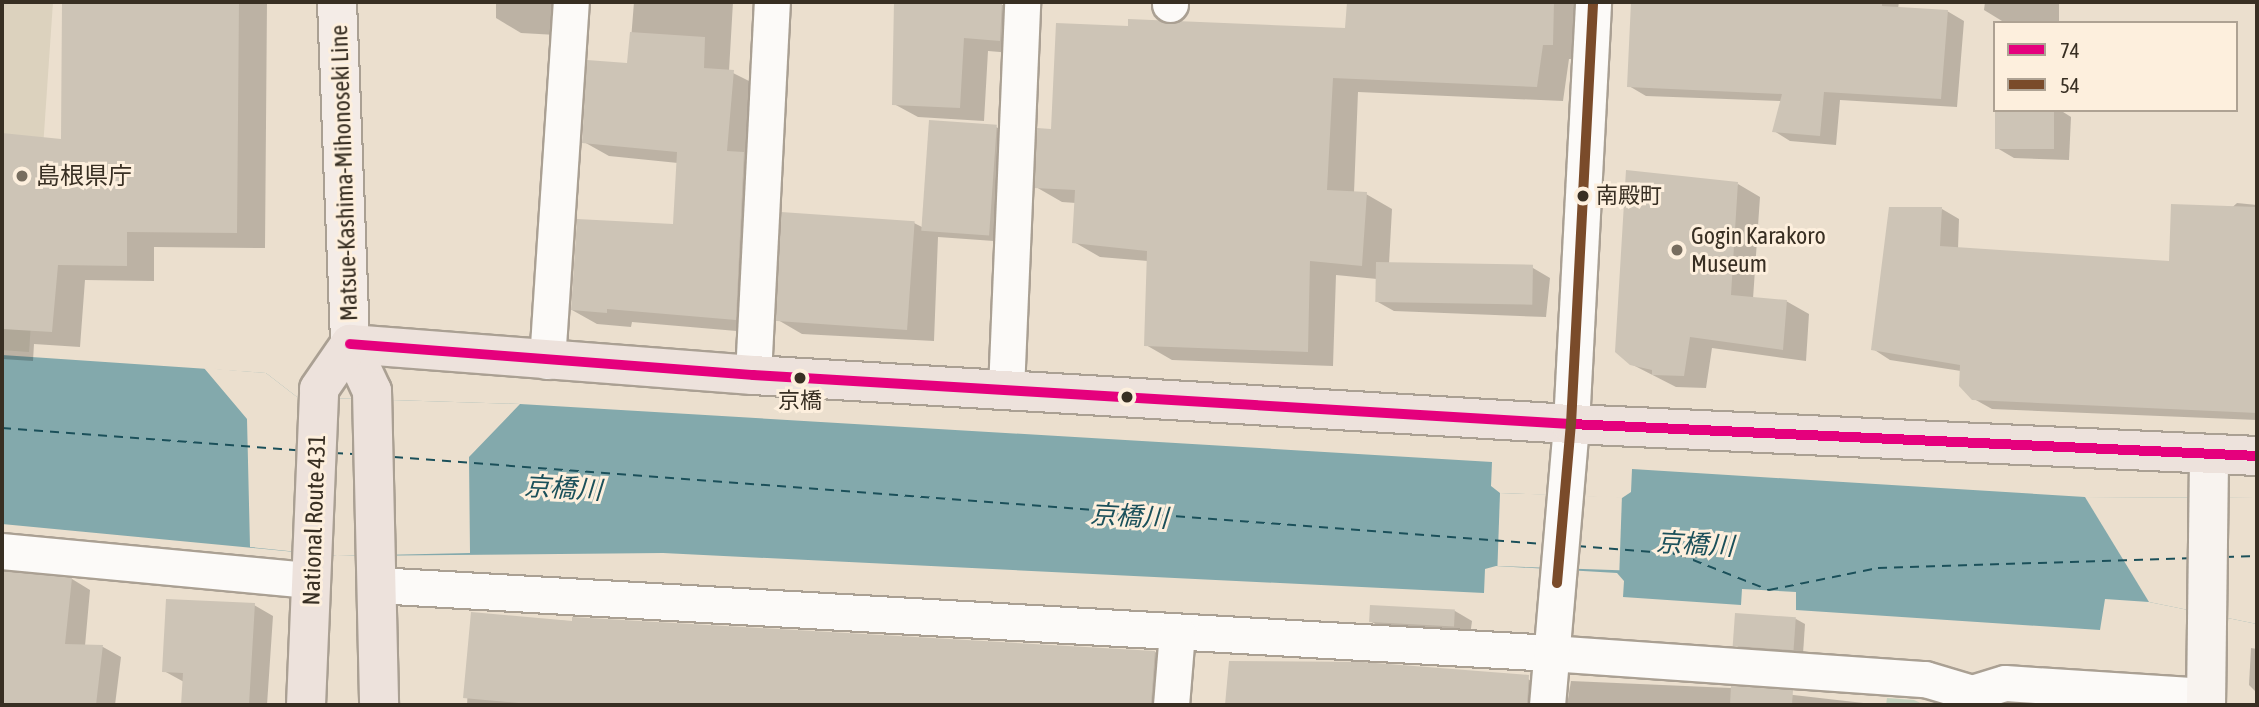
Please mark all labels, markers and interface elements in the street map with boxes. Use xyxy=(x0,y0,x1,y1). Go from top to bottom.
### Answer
legend xyxy=(1993,21,2238,112)
street label: Matsue-Kashima-Mihonoseki Line xyxy=(324,24,364,322)
text: 74 xyxy=(2060,38,2080,62)
text: 54 xyxy=(2060,73,2080,97)
place label: 島根県庁 xyxy=(36,162,132,190)
marker: 島根県庁 xyxy=(14,168,30,184)
place label: 南殿町 xyxy=(1596,183,1662,209)
marker: 南殿町 xyxy=(1576,189,1590,203)
place label: Gogin Karakoro Museum xyxy=(1691,222,1826,278)
marker: Gogin Karakoro Museum xyxy=(1669,242,1685,258)
marker: 京橋 xyxy=(793,371,807,385)
place label: 京橋 xyxy=(778,388,822,414)
unlabelled marker xyxy=(1120,390,1134,404)
street label: National Route 431 xyxy=(297,434,331,606)
water label: 京橋川 xyxy=(523,471,603,507)
water label: 京橋川 xyxy=(1089,499,1169,535)
water label: 京橋川 xyxy=(1655,527,1735,563)

